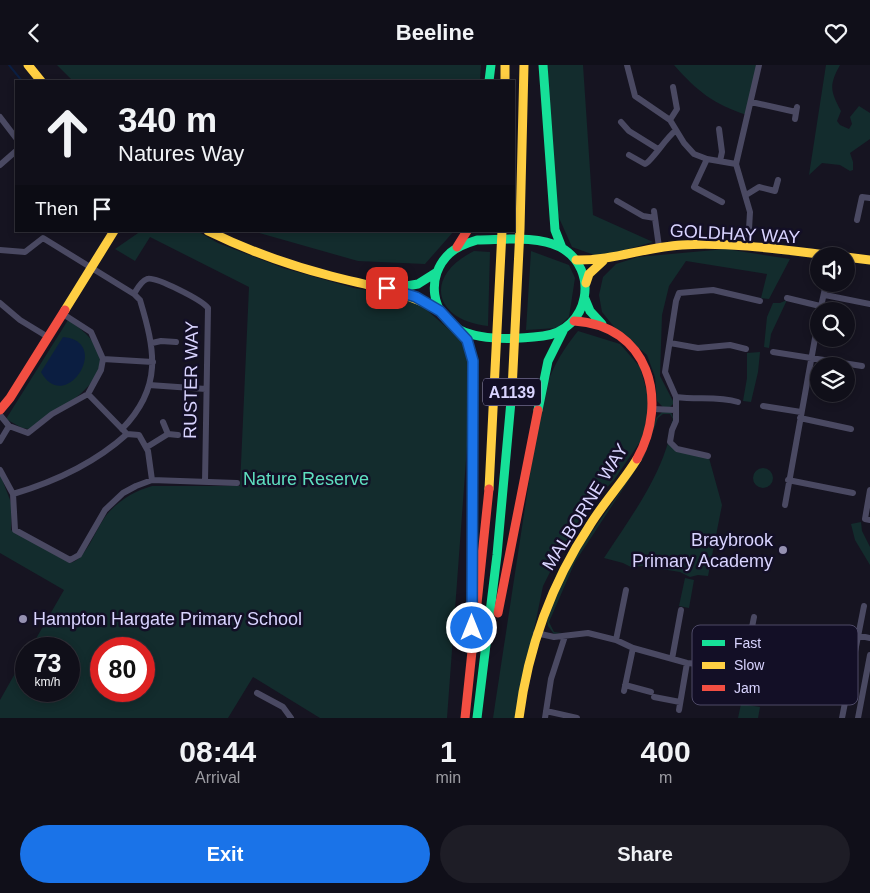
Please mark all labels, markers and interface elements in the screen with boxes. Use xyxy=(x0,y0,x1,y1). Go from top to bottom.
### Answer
icon: back xyxy=(20,19,48,47)
icon: heart xyxy=(822,19,850,47)
text: Beeline xyxy=(396,20,474,45)
icon: ahead xyxy=(35,100,100,165)
text: 340 m xyxy=(118,100,217,139)
text: Natures Way xyxy=(118,141,244,166)
icon: arrive xyxy=(88,195,116,223)
text: Then xyxy=(35,198,78,219)
street label: GOLDHAY WAY xyxy=(669,221,801,247)
map controls xyxy=(810,247,855,402)
button: sound xyxy=(810,247,855,292)
pin xyxy=(366,267,408,309)
icon: arrive xyxy=(373,274,401,302)
button: search xyxy=(810,302,855,347)
street label: RUSTER WAY xyxy=(180,321,202,439)
button: layers xyxy=(810,357,855,402)
road number: A1139 xyxy=(483,379,541,406)
street label: MALBORNE WAY xyxy=(538,440,632,574)
park label: Nature Reserve xyxy=(243,469,369,489)
place label: Braybrook Primary Academy xyxy=(632,530,774,571)
marker: Braybrook Primary Academy xyxy=(777,544,789,556)
position arrow xyxy=(445,601,497,653)
place label: Hampton Hargate Primary School xyxy=(33,609,302,629)
marker: Hampton Hargate Primary School xyxy=(17,613,29,625)
legend xyxy=(692,625,858,705)
text: Fast xyxy=(734,635,761,651)
speed limit sign: 80 xyxy=(90,637,155,702)
text: 73 xyxy=(34,649,61,677)
text: Slow xyxy=(734,657,765,673)
text: km/h xyxy=(34,675,61,689)
text: Jam xyxy=(734,680,760,696)
text: 08:44 xyxy=(179,735,256,768)
text: 1 xyxy=(440,735,457,768)
text: 400 xyxy=(641,735,691,768)
text: Arrival xyxy=(195,769,240,786)
text: min xyxy=(435,769,461,786)
text: m xyxy=(659,769,672,786)
button: Exit xyxy=(20,825,430,883)
button: Share xyxy=(440,825,850,883)

